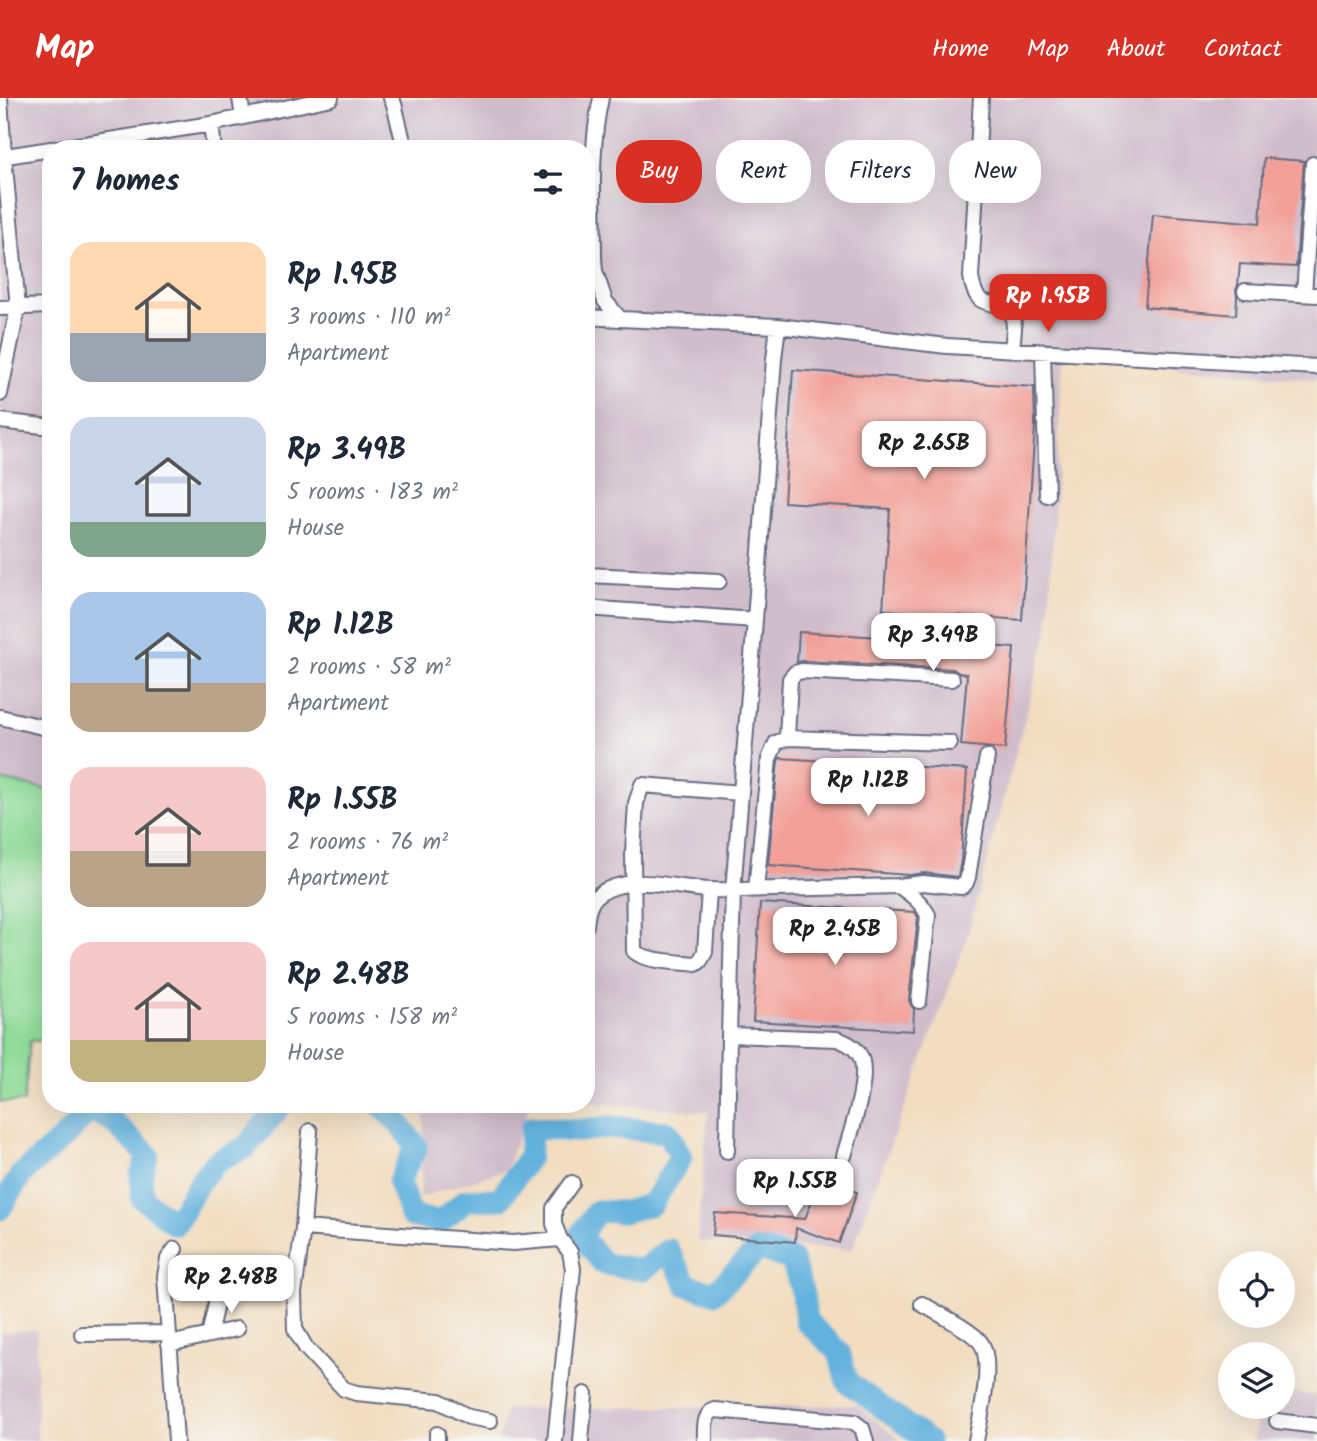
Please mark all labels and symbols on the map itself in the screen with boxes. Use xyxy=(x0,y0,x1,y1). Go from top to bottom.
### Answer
pin: Rp 1.95B xyxy=(976,274,1120,334)
pin: Rp 2.65B xyxy=(852,422,996,481)
pin: Rp 3.49B xyxy=(861,614,1005,673)
pin: Rp 1.12B xyxy=(796,758,940,818)
pin: Rp 2.45B xyxy=(763,908,907,967)
pin: Rp 1.55B xyxy=(723,1160,867,1219)
pin: Rp 2.48B xyxy=(159,1256,303,1315)

